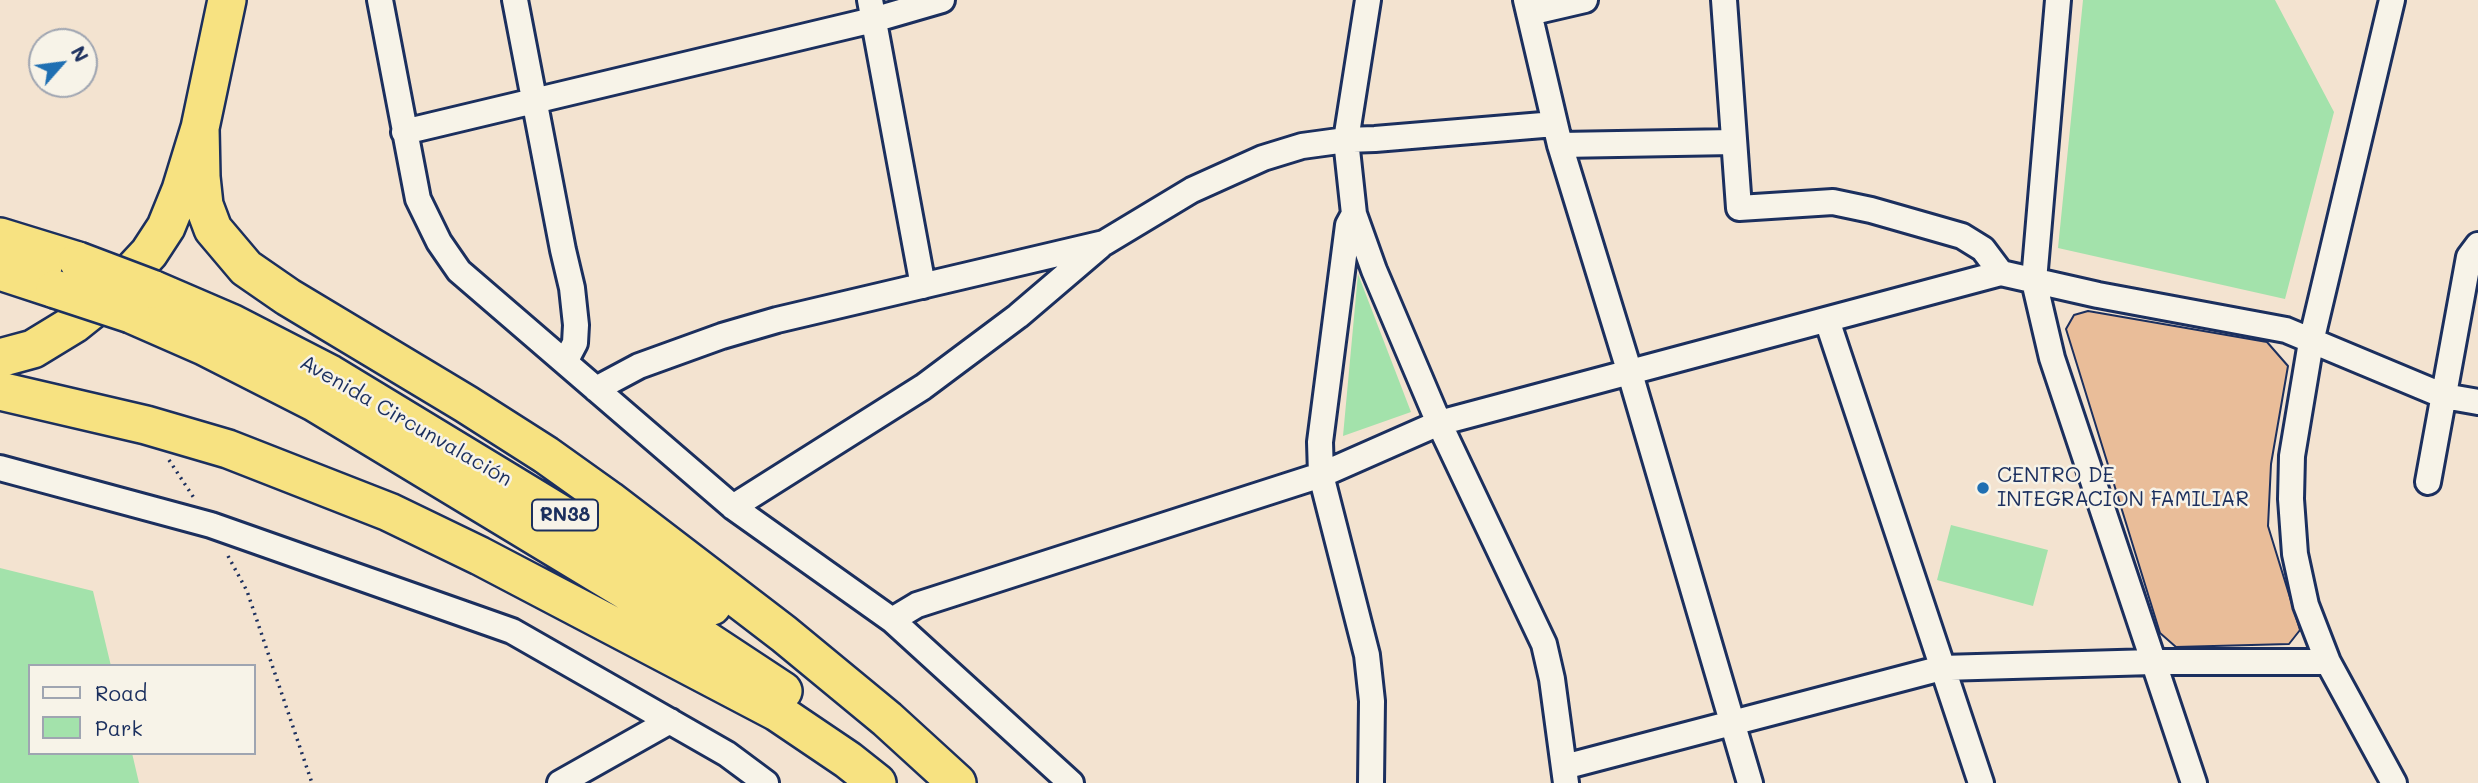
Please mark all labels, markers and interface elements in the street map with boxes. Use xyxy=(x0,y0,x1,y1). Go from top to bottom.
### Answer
north arrow xyxy=(28,28,98,98)
text: N xyxy=(66,42,95,66)
street label: Avenida Circunvalación xyxy=(296,350,516,492)
place label: CENTRO DE INTEGRACION FAMILIAR xyxy=(1997,463,2249,513)
marker: CENTRO DE INTEGRACION FAMILIAR xyxy=(1975,480,1991,496)
road number: RN38 xyxy=(532,500,598,530)
legend xyxy=(28,664,256,755)
text: Road xyxy=(95,679,147,706)
text: Park xyxy=(95,714,143,741)

